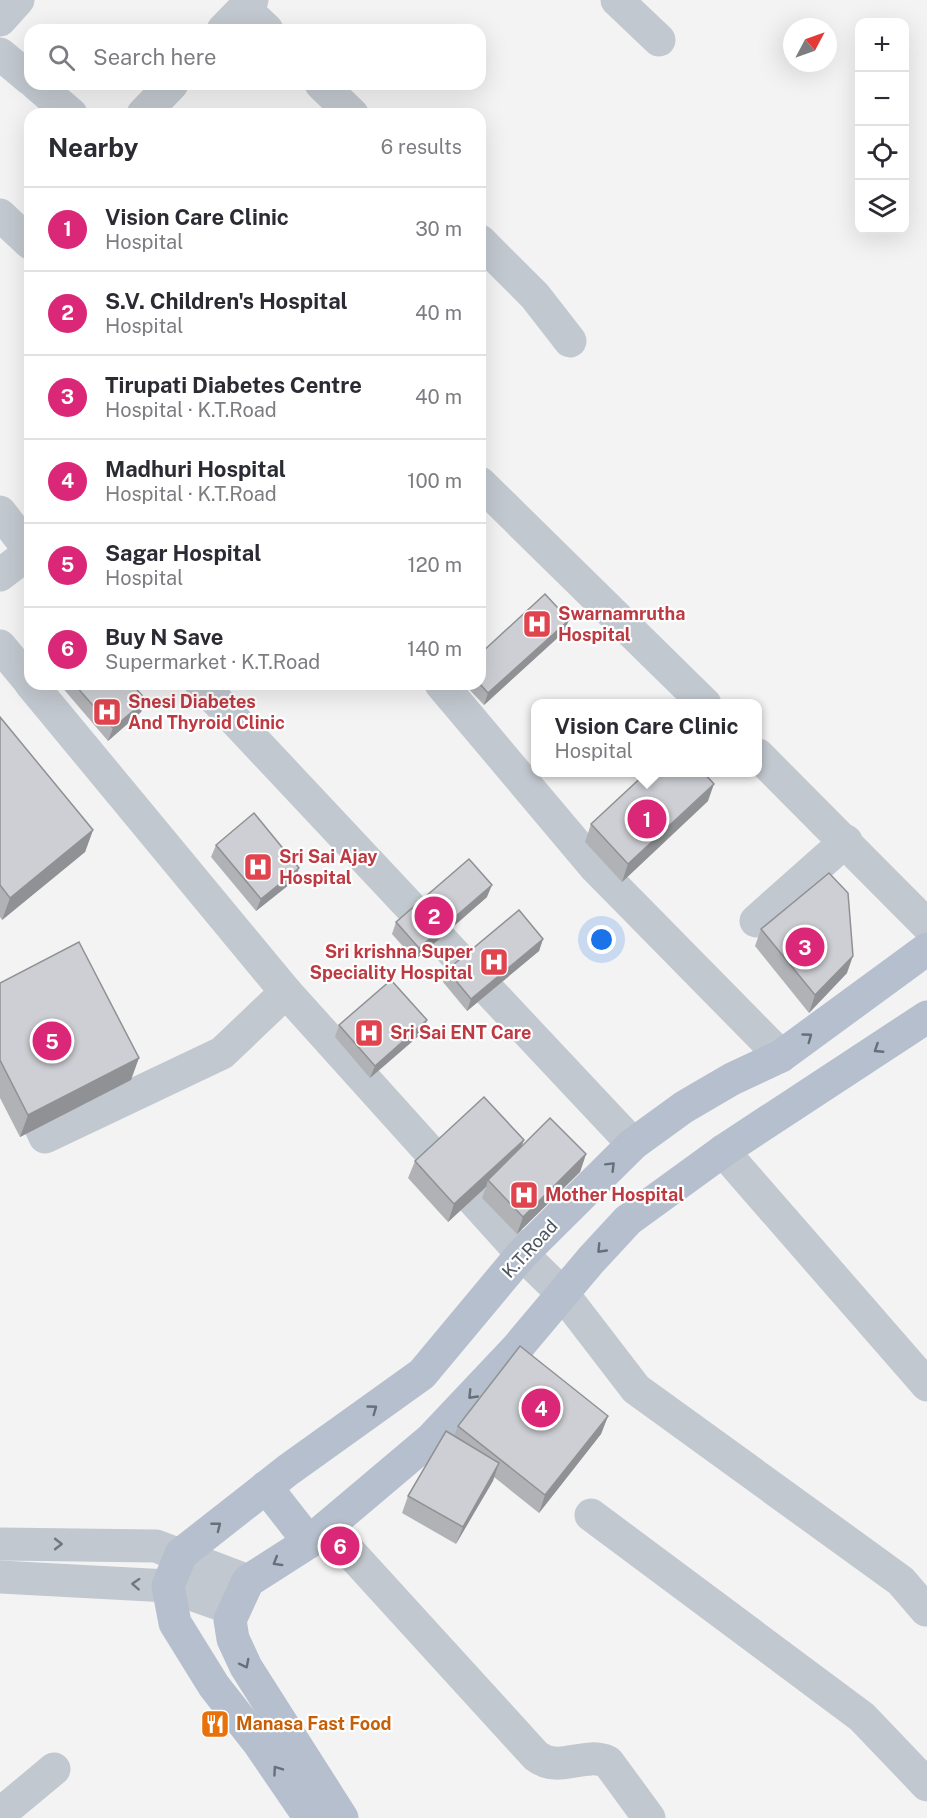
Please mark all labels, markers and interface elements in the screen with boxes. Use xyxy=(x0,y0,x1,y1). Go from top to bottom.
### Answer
north arrow xyxy=(783,18,837,72)
map controls xyxy=(855,18,909,234)
button: + xyxy=(855,18,909,72)
search box xyxy=(24,24,486,90)
icon: search xyxy=(45,41,78,74)
text: Search here xyxy=(93,44,217,70)
button: − xyxy=(855,72,909,126)
button: locate xyxy=(855,126,909,180)
text: Nearby xyxy=(48,132,138,163)
text: 6 results xyxy=(381,135,462,159)
button: layers xyxy=(855,180,909,234)
text: Vision Care Clinic xyxy=(105,204,289,230)
text: 1 xyxy=(63,217,72,241)
text: 30 m xyxy=(415,217,462,241)
text: Hospital xyxy=(105,230,183,254)
text: S.V. Children's Hospital xyxy=(105,288,348,314)
text: 2 xyxy=(61,301,74,325)
text: 40 m xyxy=(415,301,462,325)
text: Hospital xyxy=(105,314,183,338)
text: Tirupati Diabetes Centre xyxy=(105,372,362,398)
text: 3 xyxy=(61,385,74,409)
text: 40 m xyxy=(415,385,462,409)
text: Hospital · K.T.Road xyxy=(105,398,277,422)
text: Madhuri Hospital xyxy=(105,456,286,482)
text: 4 xyxy=(61,469,74,493)
text: 100 m xyxy=(407,469,462,493)
text: Hospital · K.T.Road xyxy=(105,482,277,506)
text: Sagar Hospital xyxy=(105,540,261,566)
text: 5 xyxy=(61,553,74,577)
text: 120 m xyxy=(408,553,462,577)
text: Hospital xyxy=(105,566,183,590)
place label: Swarnamrutha Hospital xyxy=(558,603,685,645)
hospital icon: Swarnamrutha Hospital xyxy=(521,608,553,640)
text: Buy N Save xyxy=(105,624,223,650)
text: 6 xyxy=(61,637,74,661)
text: 140 m xyxy=(407,637,462,661)
text: Supermarket · K.T.Road xyxy=(105,650,320,674)
place label: Snesi Diabetes And Thyroid Clinic xyxy=(128,691,285,733)
hospital icon: Snesi Diabetes And Thyroid Clinic xyxy=(91,696,123,728)
popup xyxy=(531,699,762,777)
text: Vision Care Clinic xyxy=(555,713,738,739)
text: Hospital xyxy=(555,739,633,763)
pin: 1 xyxy=(628,796,666,842)
place label: Sri Sai Ajay Hospital xyxy=(279,846,377,888)
hospital icon: Sri Sai Ajay Hospital xyxy=(242,851,274,883)
pin: 2 xyxy=(414,894,454,938)
pin: 3 xyxy=(786,924,824,970)
your location xyxy=(587,925,616,954)
place label: Sri krishna Super Speciality Hospital xyxy=(309,941,474,983)
hospital icon: Sri krishna Super Speciality Hospital xyxy=(478,946,510,978)
hospital icon: Sri Sai ENT Care xyxy=(353,1017,385,1049)
pin: 5 xyxy=(32,1018,72,1064)
place label: Sri Sai ENT Care xyxy=(390,1022,531,1043)
one-way arrow xyxy=(801,1033,812,1044)
one-way arrow xyxy=(874,1042,884,1054)
one-way arrow xyxy=(603,1162,614,1173)
hospital icon: Mother Hospital xyxy=(508,1179,540,1211)
place label: Mother Hospital xyxy=(545,1184,684,1205)
street label: K.T.Road xyxy=(498,1215,562,1282)
one-way arrow xyxy=(597,1242,608,1252)
pin: 4 xyxy=(522,1386,560,1430)
one-way arrow xyxy=(469,1387,480,1398)
one-way arrow xyxy=(366,1405,377,1416)
one-way arrow xyxy=(210,1523,221,1534)
pin: 6 xyxy=(320,1524,360,1568)
one-way arrow xyxy=(54,1538,63,1550)
one-way arrow xyxy=(273,1554,283,1566)
one-way arrow xyxy=(132,1578,141,1591)
one-way arrow xyxy=(238,1658,249,1668)
restaurant icon: Manasa Fast Food xyxy=(199,1708,231,1740)
place label: Manasa Fast Food xyxy=(236,1713,392,1734)
one-way arrow xyxy=(273,1765,284,1776)

